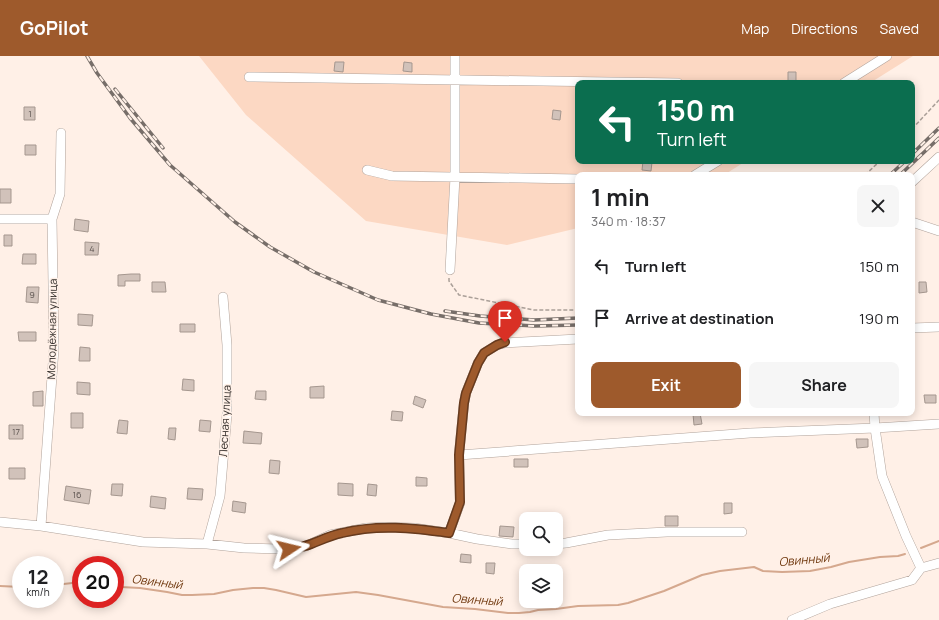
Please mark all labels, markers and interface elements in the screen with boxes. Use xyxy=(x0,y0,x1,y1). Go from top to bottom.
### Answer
text: GoPilot xyxy=(20,15,88,41)
text: Map xyxy=(741,19,769,38)
text: Directions xyxy=(791,19,858,38)
text: Saved xyxy=(880,19,919,38)
text: 150 m xyxy=(657,91,735,129)
icon: left xyxy=(591,96,643,148)
house number: 1 xyxy=(28,107,32,120)
text: Turn left xyxy=(657,127,727,151)
text: 1 min xyxy=(591,180,650,213)
button: close xyxy=(857,185,899,227)
text: 340 m · 18:37 xyxy=(591,212,666,230)
house number: 4 xyxy=(89,242,95,255)
icon: left xyxy=(591,255,613,277)
text: Turn left xyxy=(625,256,687,277)
text: 150 m xyxy=(860,256,899,277)
street label: Молодёжная улица xyxy=(43,278,60,380)
house number: 9 xyxy=(29,288,35,301)
pin xyxy=(488,301,522,342)
icon: arrive xyxy=(494,307,516,329)
icon: arrive xyxy=(591,307,613,329)
text: Arrive at destination xyxy=(625,308,774,329)
text: 190 m xyxy=(859,308,899,329)
button: Exit xyxy=(591,362,741,408)
button: Share xyxy=(749,362,899,408)
street label: Лесная улица xyxy=(215,385,234,457)
house number: 17 xyxy=(12,425,20,438)
house number: 16 xyxy=(72,488,82,501)
map controls xyxy=(519,512,563,608)
button: search xyxy=(519,512,563,556)
position arrow xyxy=(268,528,310,570)
water label: Овинный xyxy=(778,549,831,570)
speed limit sign: 20 xyxy=(72,556,124,608)
text: 12 xyxy=(28,563,48,590)
button: layers xyxy=(519,564,563,608)
water label: Овинный xyxy=(131,570,185,593)
text: km/h xyxy=(26,585,50,599)
water label: Овинный xyxy=(451,589,504,610)

